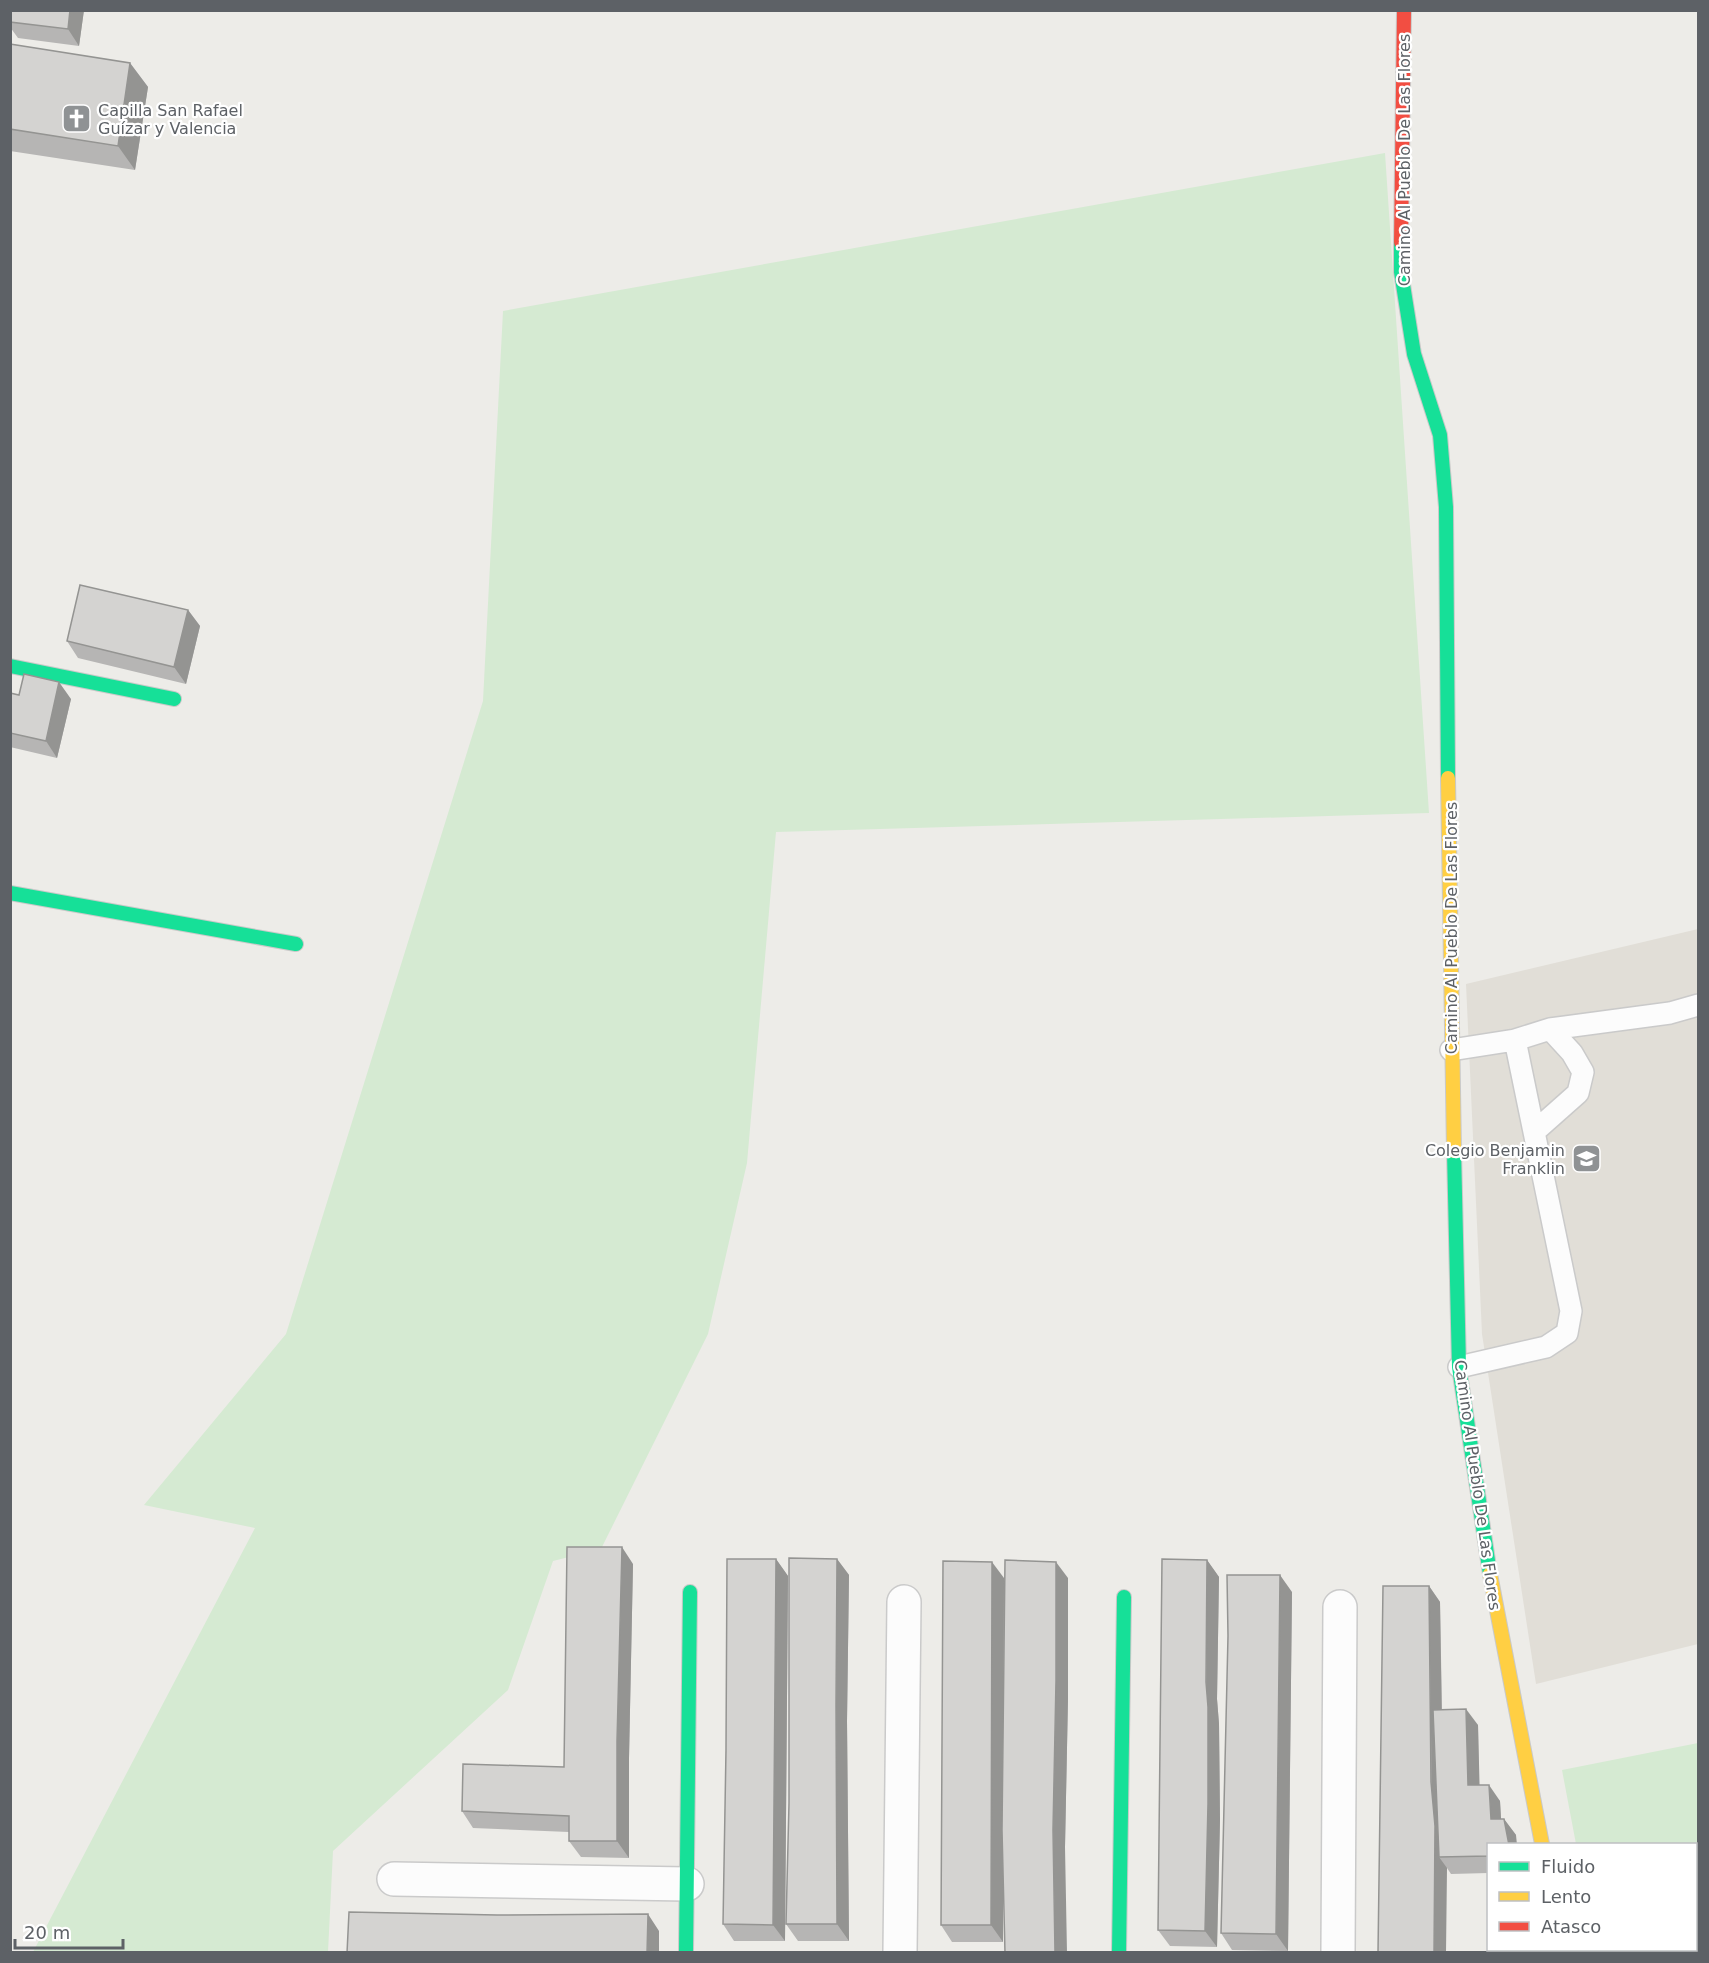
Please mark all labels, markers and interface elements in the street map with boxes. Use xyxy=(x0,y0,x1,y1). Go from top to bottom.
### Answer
street label: Camino Al Pueblo De Las Flores xyxy=(1395,34,1414,286)
place label: Capilla San Rafael Guízar y Valencia xyxy=(98,101,243,138)
church icon: Capilla San Rafael Guízar y Valencia xyxy=(61,103,93,135)
street label: Camino Al Pueblo De Las Flores xyxy=(1442,802,1461,1054)
place label: Colegio Benjamin Franklin xyxy=(1425,1141,1565,1178)
school or university icon: Colegio Benjamin Franklin xyxy=(1570,1143,1602,1175)
street label: Camino Al Pueblo De Las Flores xyxy=(1451,1359,1504,1611)
legend xyxy=(1487,1843,1697,1951)
text: Fluido xyxy=(1541,1856,1595,1877)
text: Lento xyxy=(1541,1886,1591,1907)
scale bar xyxy=(15,1912,123,1950)
text: Atasco xyxy=(1541,1916,1601,1937)
text: 20 m xyxy=(24,1922,70,1943)

